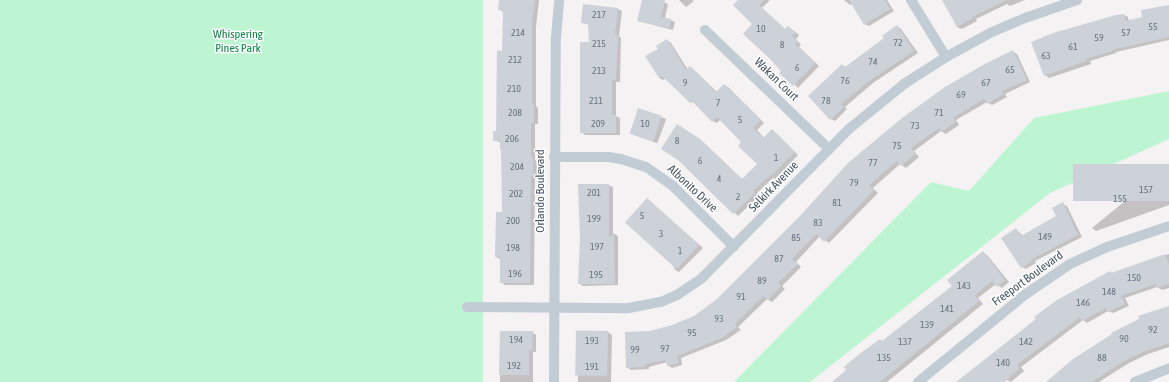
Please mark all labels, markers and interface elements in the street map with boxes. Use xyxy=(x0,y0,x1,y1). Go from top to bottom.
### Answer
house number: 217 xyxy=(592,9,606,21)
house number: 55 xyxy=(1148,21,1158,33)
house number: 10 xyxy=(756,23,766,35)
house number: 214 xyxy=(511,27,525,39)
house number: 57 xyxy=(1121,27,1131,39)
park label: Whispering Pines Park xyxy=(213,28,263,56)
house number: 59 xyxy=(1094,32,1104,44)
house number: 72 xyxy=(893,37,903,49)
house number: 215 xyxy=(592,38,606,50)
house number: 8 xyxy=(780,39,784,51)
house number: 61 xyxy=(1068,41,1078,53)
house number: 63 xyxy=(1041,50,1051,62)
house number: 212 xyxy=(508,54,522,66)
street label: Wakan Court xyxy=(751,55,801,105)
house number: 74 xyxy=(868,56,878,68)
house number: 6 xyxy=(795,62,799,74)
house number: 65 xyxy=(1005,64,1015,76)
house number: 213 xyxy=(592,65,606,77)
house number: 76 xyxy=(840,75,850,87)
house number: 9 xyxy=(683,77,687,89)
house number: 67 xyxy=(981,77,991,89)
house number: 210 xyxy=(507,83,521,95)
house number: 69 xyxy=(956,89,966,101)
house number: 211 xyxy=(589,95,603,107)
house number: 78 xyxy=(821,95,831,107)
house number: 7 xyxy=(716,97,720,109)
house number: 208 xyxy=(508,107,522,119)
house number: 71 xyxy=(934,107,944,119)
house number: 5 xyxy=(738,114,742,126)
house number: 209 xyxy=(591,118,605,130)
house number: 10 xyxy=(640,118,650,130)
house number: 73 xyxy=(910,120,920,132)
house number: 206 xyxy=(505,133,519,145)
house number: 8 xyxy=(675,135,679,147)
house number: 75 xyxy=(892,140,902,152)
street label: Orlando Boulevard xyxy=(534,149,548,233)
house number: 1 xyxy=(774,152,778,164)
house number: 6 xyxy=(698,155,702,167)
house number: 77 xyxy=(868,157,878,169)
street label: Selkirk Avenue xyxy=(746,159,802,215)
house number: 204 xyxy=(510,161,524,173)
street label: Albonito Drive xyxy=(664,162,720,216)
house number: 4 xyxy=(717,173,721,185)
house number: 79 xyxy=(849,177,859,189)
house number: 157 xyxy=(1139,184,1153,196)
house number: 201 xyxy=(587,187,601,199)
house number: 202 xyxy=(509,188,523,200)
house number: 2 xyxy=(736,191,740,203)
house number: 155 xyxy=(1113,193,1127,205)
house number: 81 xyxy=(832,197,842,209)
house number: 5 xyxy=(640,210,644,222)
house number: 199 xyxy=(587,213,601,225)
house number: 200 xyxy=(506,215,520,227)
house number: 83 xyxy=(813,217,823,229)
house number: 3 xyxy=(659,228,663,240)
house number: 149 xyxy=(1038,231,1052,243)
house number: 85 xyxy=(791,232,801,244)
house number: 197 xyxy=(590,241,604,253)
house number: 198 xyxy=(506,242,520,254)
house number: 1 xyxy=(678,245,682,257)
street label: Freeport Boulevard xyxy=(990,248,1066,310)
house number: 87 xyxy=(774,253,784,265)
house number: 196 xyxy=(508,268,522,280)
house number: 195 xyxy=(589,269,603,281)
house number: 150 xyxy=(1127,272,1141,284)
house number: 89 xyxy=(757,275,767,287)
house number: 143 xyxy=(957,280,971,292)
house number: 148 xyxy=(1102,286,1116,298)
house number: 91 xyxy=(736,291,746,303)
house number: 146 xyxy=(1076,297,1090,309)
house number: 141 xyxy=(940,303,954,315)
house number: 93 xyxy=(714,313,724,325)
house number: 139 xyxy=(920,319,934,331)
house number: 92 xyxy=(1148,324,1158,336)
house number: 95 xyxy=(687,327,697,339)
house number: 90 xyxy=(1119,333,1129,345)
house number: 194 xyxy=(509,334,523,346)
house number: 193 xyxy=(585,335,599,347)
house number: 137 xyxy=(898,336,912,348)
house number: 142 xyxy=(1019,336,1033,348)
house number: 97 xyxy=(660,343,670,355)
house number: 99 xyxy=(630,344,640,356)
house number: 135 xyxy=(877,352,891,364)
house number: 88 xyxy=(1097,352,1107,364)
house number: 140 xyxy=(996,357,1010,369)
house number: 192 xyxy=(507,360,521,372)
house number: 191 xyxy=(585,361,599,373)

